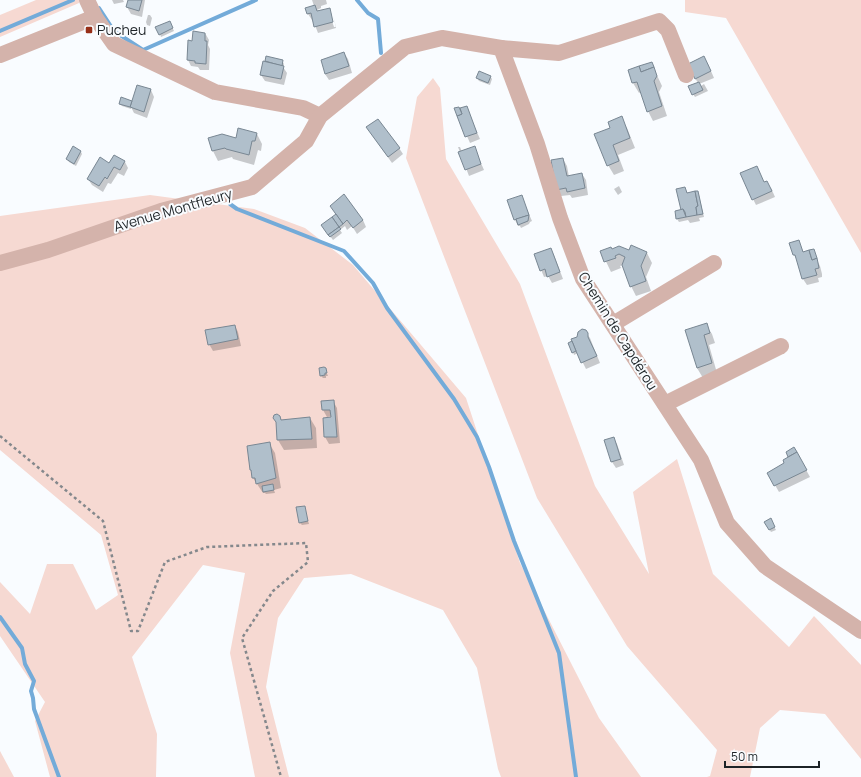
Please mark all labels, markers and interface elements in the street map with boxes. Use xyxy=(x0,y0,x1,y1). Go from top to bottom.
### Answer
place label: Pucheu xyxy=(97,20,146,39)
marker: Pucheu xyxy=(84,25,94,35)
street label: Avenue Montfleury xyxy=(111,183,235,236)
street label: Chemin de Capdérou xyxy=(574,268,662,393)
scale bar xyxy=(725,743,819,769)
text: 50 m xyxy=(731,748,758,765)

